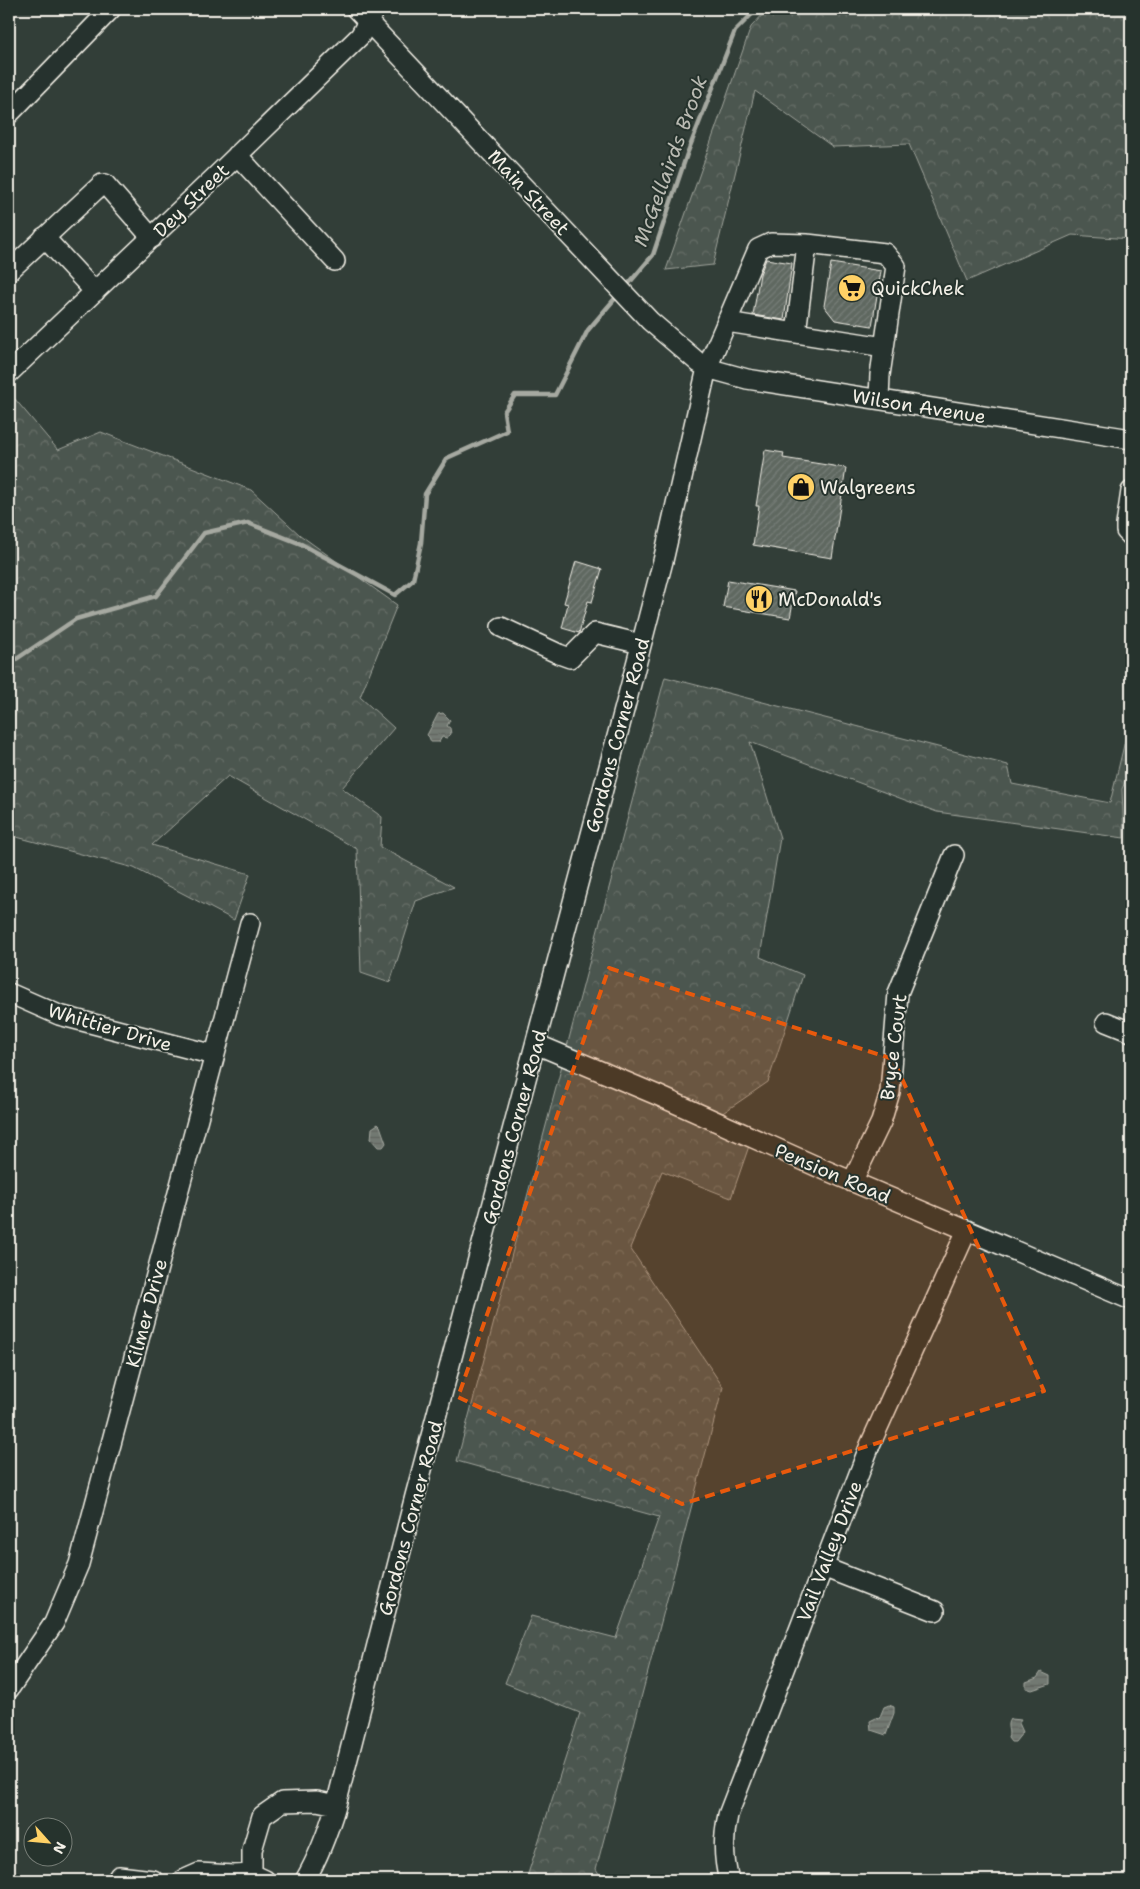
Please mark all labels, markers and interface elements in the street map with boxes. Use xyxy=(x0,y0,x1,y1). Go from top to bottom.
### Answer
water label: McGellairds Brook xyxy=(627,71,713,250)
street label: Main Street xyxy=(482,144,575,241)
street label: Dey Street xyxy=(148,158,235,243)
supermarket icon: QuickChek xyxy=(837,273,867,303)
place label: QuickChek xyxy=(871,276,965,301)
street label: Wilson Avenue xyxy=(850,384,987,429)
shop icon: Walgreens xyxy=(786,472,816,502)
place label: Walgreens xyxy=(820,475,916,500)
restaurant icon: McDonald's xyxy=(744,584,774,614)
place label: McDonald's xyxy=(778,587,882,612)
street label: Gordons Corner Road xyxy=(579,635,656,835)
street label: Bryce Court xyxy=(875,992,912,1102)
street label: Whittier Drive xyxy=(45,998,175,1057)
street label: Gordons Corner Road xyxy=(476,1027,553,1227)
street label: Pension Road xyxy=(771,1138,895,1209)
street label: Kilmer Drive xyxy=(120,1256,173,1370)
street label: Gordons Corner Road xyxy=(372,1418,449,1618)
street label: Vail Valley Drive xyxy=(791,1477,868,1625)
north arrow xyxy=(22,1816,72,1866)
text: N xyxy=(49,1839,70,1857)

